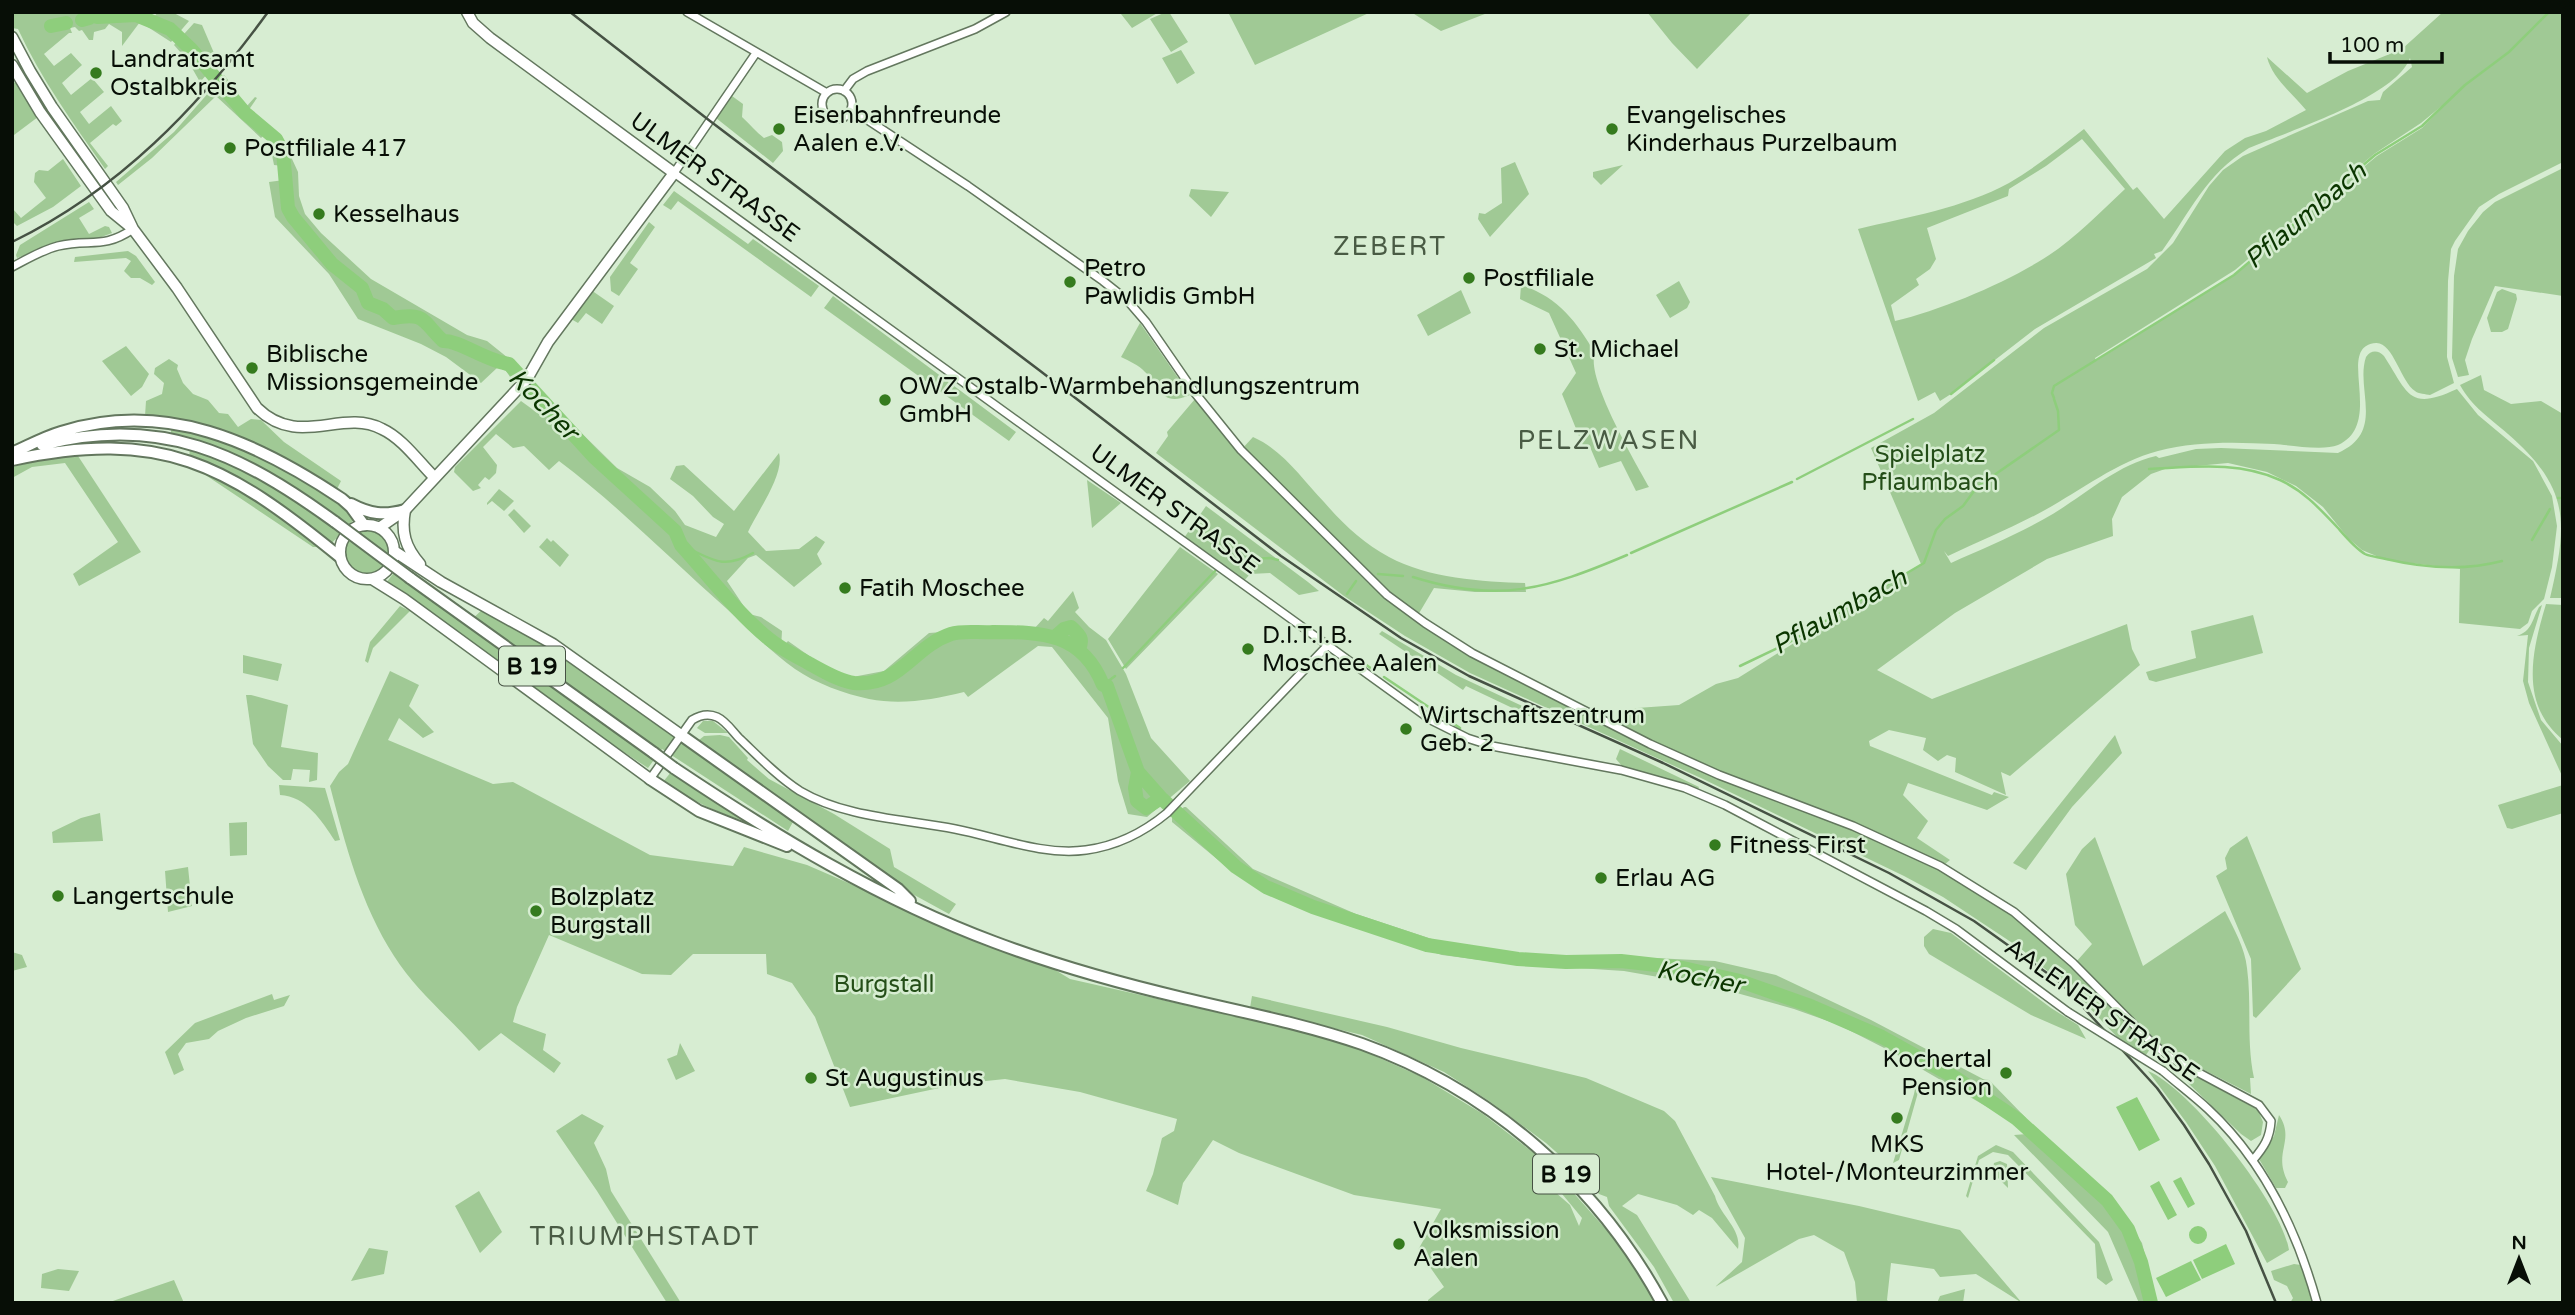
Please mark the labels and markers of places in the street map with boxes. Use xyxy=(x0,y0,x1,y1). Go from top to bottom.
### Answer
place label: Landratsamt Ostalbkreis xyxy=(110,45,255,102)
marker: Landratsamt Ostalbkreis xyxy=(88,65,104,81)
place label: Eisenbahnfreunde Aalen e.V. xyxy=(793,101,1001,158)
place label: Evangelisches Kinderhaus Purzelbaum xyxy=(1626,101,1897,158)
marker: Eisenbahnfreunde Aalen e.V. xyxy=(771,121,787,137)
marker: Evangelisches Kinderhaus Purzelbaum xyxy=(1604,121,1620,137)
place label: Postfiliale 417 xyxy=(244,134,407,163)
marker: Postfiliale 417 xyxy=(222,140,238,156)
place label: Kesselhaus xyxy=(333,200,459,229)
marker: Kesselhaus xyxy=(311,206,327,222)
place label: Petro Pawlidis GmbH xyxy=(1084,254,1256,311)
place label: Postfiliale xyxy=(1483,264,1594,293)
marker: Postfiliale xyxy=(1461,270,1477,286)
marker: Petro Pawlidis GmbH xyxy=(1062,274,1078,290)
place label: St. Michael xyxy=(1554,335,1679,364)
place label: Biblische Missionsgemeinde xyxy=(266,340,478,397)
marker: St. Michael xyxy=(1532,341,1548,357)
marker: Biblische Missionsgemeinde xyxy=(244,360,260,376)
place label: OWZ Ostalb-Warmbehandlungszentrum GmbH xyxy=(899,372,1360,429)
marker: OWZ Ostalb-Warmbehandlungszentrum GmbH xyxy=(877,392,893,408)
place label: Fatih Moschee xyxy=(859,574,1025,603)
marker: Fatih Moschee xyxy=(837,580,853,596)
place label: D.I.T.I.B. Moschee Aalen xyxy=(1262,621,1437,678)
marker: D.I.T.I.B. Moschee Aalen xyxy=(1240,641,1256,657)
place label: Wirtschaftszentrum Geb. 2 xyxy=(1420,701,1645,758)
marker: Wirtschaftszentrum Geb. 2 xyxy=(1398,721,1414,737)
place label: Fitness First xyxy=(1729,831,1866,860)
marker: Fitness First xyxy=(1707,837,1723,853)
place label: Erlau AG xyxy=(1615,864,1715,893)
marker: Erlau AG xyxy=(1593,870,1609,886)
place label: Langertschule xyxy=(72,882,234,911)
place label: Bolzplatz Burgstall xyxy=(550,883,654,940)
marker: Langertschule xyxy=(50,888,66,904)
marker: Bolzplatz Burgstall xyxy=(528,903,544,919)
place label: Kochertal Pension xyxy=(1883,1045,1992,1102)
place label: St Augustinus xyxy=(825,1064,984,1093)
marker: Kochertal Pension xyxy=(1998,1065,2014,1081)
marker: St Augustinus xyxy=(803,1070,819,1086)
marker: MKS Hotel-/Monteurzimmer xyxy=(1889,1110,1905,1126)
place label: MKS Hotel-/Monteurzimmer xyxy=(1766,1130,2029,1187)
place label: Volksmission Aalen xyxy=(1413,1216,1560,1273)
marker: Volksmission Aalen xyxy=(1391,1236,1407,1252)

